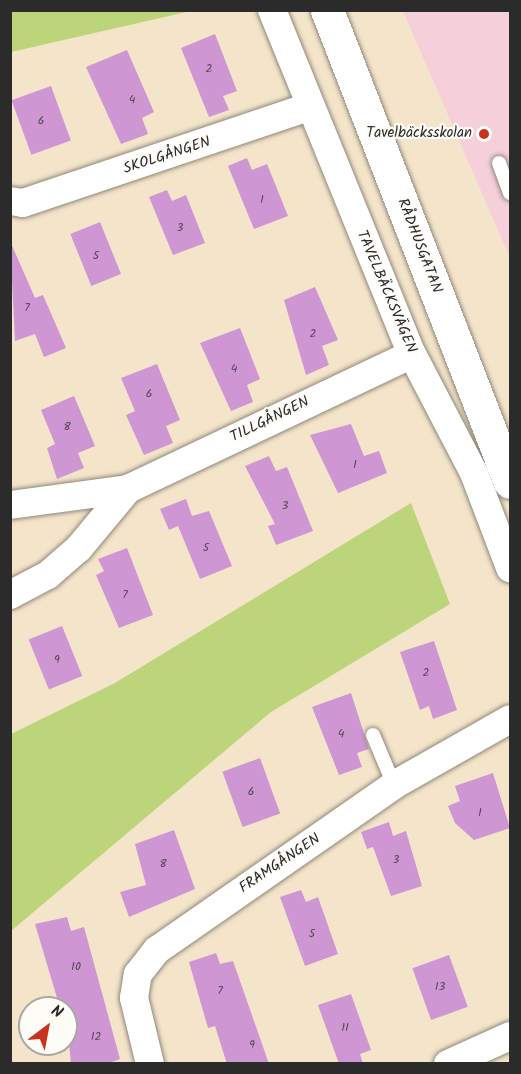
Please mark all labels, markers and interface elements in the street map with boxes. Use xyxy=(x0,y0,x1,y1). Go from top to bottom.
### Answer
house number: 2 xyxy=(206,62,212,76)
house number: 4 xyxy=(129,93,135,107)
house number: 6 xyxy=(38,114,44,128)
place label: Tavelbäcksskolan xyxy=(366,125,472,143)
marker: Tavelbäcksskolan xyxy=(477,127,491,141)
street label: SKOLGÅNGEN xyxy=(121,133,213,179)
house number: 1 xyxy=(260,193,264,207)
street label: RÅDHUSGATAN xyxy=(393,196,445,296)
house number: 3 xyxy=(177,221,183,235)
street label: TAVELBÄCKSVÄGEN xyxy=(352,228,420,356)
house number: 5 xyxy=(93,249,99,263)
house number: 7 xyxy=(24,301,30,315)
house number: 2 xyxy=(310,327,316,341)
house number: 4 xyxy=(231,362,237,376)
house number: 6 xyxy=(146,387,152,401)
street label: TILLGÅNGEN xyxy=(228,393,312,447)
house number: 8 xyxy=(63,420,71,434)
house number: 1 xyxy=(353,458,357,472)
house number: 3 xyxy=(282,499,288,513)
house number: 5 xyxy=(203,541,209,555)
house number: 7 xyxy=(122,588,128,602)
house number: 9 xyxy=(54,653,60,667)
house number: 2 xyxy=(423,666,429,680)
house number: 4 xyxy=(338,727,344,741)
house number: 6 xyxy=(248,785,254,799)
house number: 1 xyxy=(478,806,482,820)
street label: FRAMGÅNGEN xyxy=(236,830,324,898)
house number: 3 xyxy=(393,853,399,867)
house number: 8 xyxy=(159,857,167,871)
house number: 5 xyxy=(309,927,315,941)
house number: 10 xyxy=(71,960,81,974)
house number: 13 xyxy=(435,980,445,994)
house number: 7 xyxy=(217,984,223,998)
north arrow xyxy=(18,996,78,1056)
text: N xyxy=(46,999,68,1025)
house number: 11 xyxy=(341,1021,349,1035)
house number: 12 xyxy=(91,1030,101,1044)
house number: 9 xyxy=(249,1038,255,1052)

